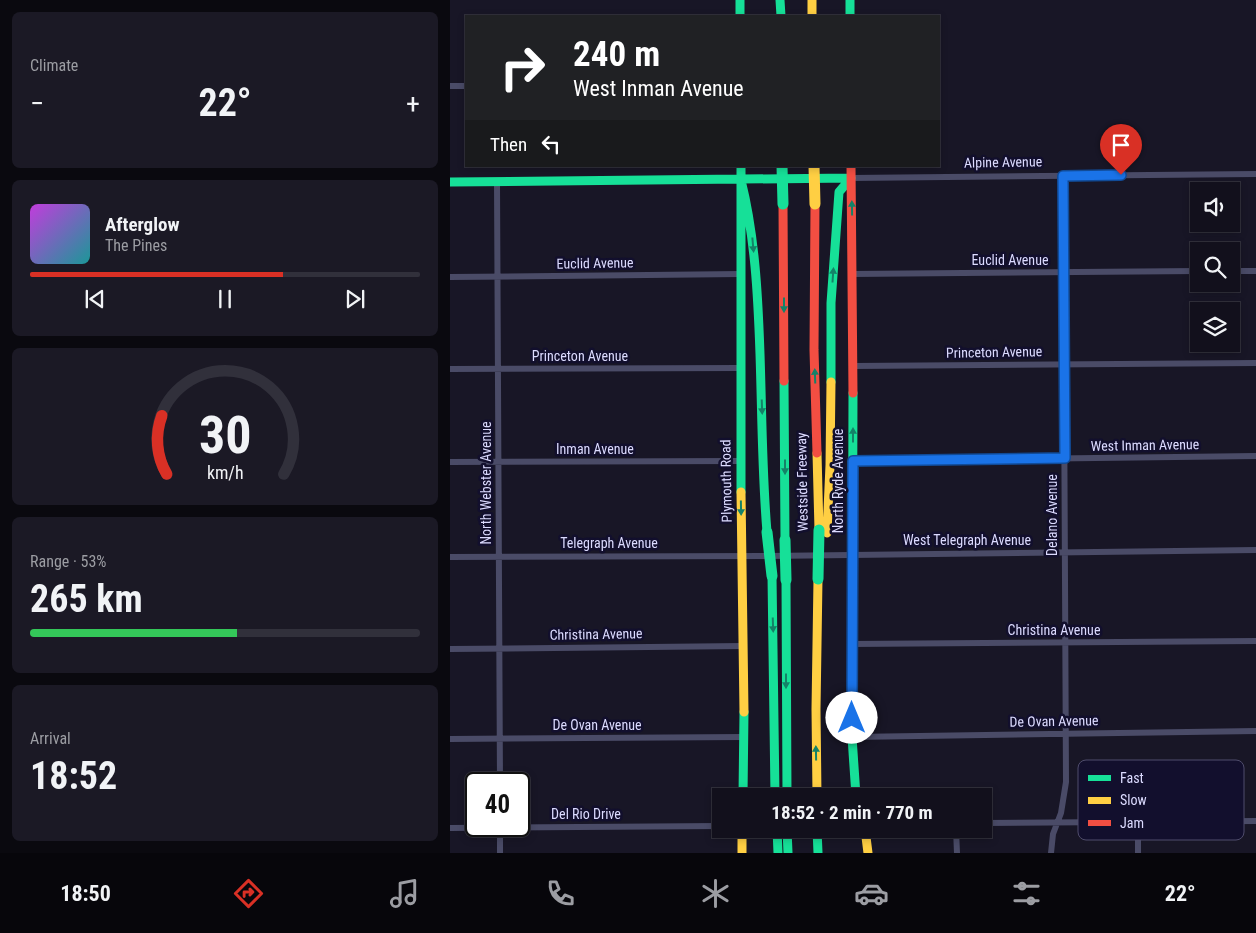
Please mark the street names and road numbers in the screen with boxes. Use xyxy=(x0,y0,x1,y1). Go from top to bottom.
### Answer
street label: Alpine Avenue xyxy=(964,153,1043,171)
street label: Euclid Avenue xyxy=(972,252,1049,268)
street label: Euclid Avenue xyxy=(556,254,634,272)
street label: Princeton Avenue xyxy=(946,343,1043,361)
street label: Princeton Avenue xyxy=(532,348,629,364)
street label: North Webster Avenue xyxy=(478,421,494,545)
street label: North Ryde Avenue xyxy=(830,428,846,533)
street label: Westside Freeway xyxy=(793,432,811,532)
street label: West Inman Avenue xyxy=(1091,436,1200,454)
street label: Plymouth Road xyxy=(717,439,735,523)
street label: Inman Avenue xyxy=(556,441,634,457)
street label: Delano Avenue xyxy=(1044,474,1060,556)
street label: West Telegraph Avenue xyxy=(903,532,1032,548)
street label: Telegraph Avenue xyxy=(560,535,658,551)
street label: Christina Avenue xyxy=(1008,622,1101,638)
street label: Christina Avenue xyxy=(549,625,643,643)
street label: De Ovan Avenue xyxy=(1009,712,1099,730)
street label: De Ovan Avenue xyxy=(552,717,642,733)
street label: Del Rio Drive xyxy=(551,806,621,822)

